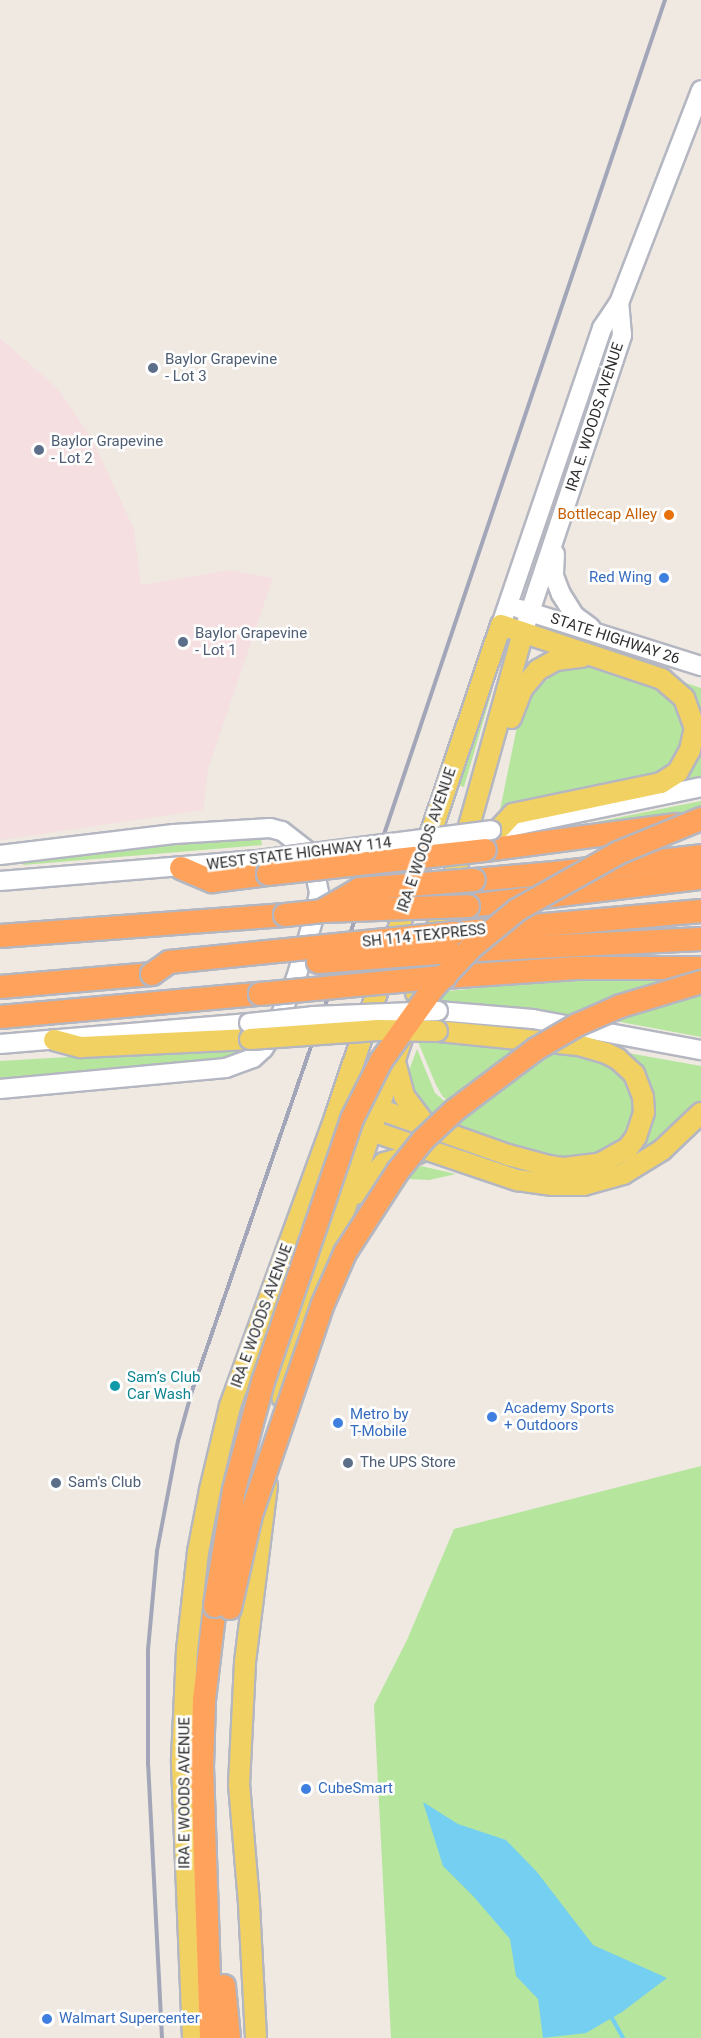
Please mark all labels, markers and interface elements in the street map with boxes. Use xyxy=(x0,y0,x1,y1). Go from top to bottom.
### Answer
street label: IRA E. WOODS AVENUE xyxy=(562,340,628,494)
place label: Baylor Grapevine - Lot 3 xyxy=(165,350,277,385)
marker: Baylor Grapevine - Lot 3 xyxy=(146,361,160,375)
place label: Baylor Grapevine - Lot 2 xyxy=(51,432,163,467)
marker: Baylor Grapevine - Lot 2 xyxy=(32,443,46,457)
place label: Bottlecap Alley xyxy=(557,506,657,524)
marker: Bottlecap Alley xyxy=(662,508,676,522)
place label: Red Wing xyxy=(589,569,652,587)
marker: Red Wing xyxy=(657,571,671,585)
street label: STATE HIGHWAY 26 xyxy=(548,610,682,668)
place label: Baylor Grapevine - Lot 1 xyxy=(195,624,307,659)
marker: Baylor Grapevine - Lot 1 xyxy=(176,635,190,649)
street label: IRA E WOODS AVENUE xyxy=(394,765,460,915)
street label: WEST STATE HIGHWAY 114 xyxy=(205,834,393,874)
street label: SH 114 TEXPRESS xyxy=(361,921,487,951)
street label: IRA E WOODS AVENUE xyxy=(228,1242,296,1390)
place label: Sam’s Club Car Wash xyxy=(127,1368,200,1403)
marker: Sam’s Club Car Wash xyxy=(108,1379,122,1393)
place label: Academy Sports + Outdoors xyxy=(504,1399,614,1434)
place label: Metro by T-Mobile xyxy=(350,1405,409,1440)
marker: Academy Sports + Outdoors xyxy=(485,1410,499,1424)
marker: Metro by T-Mobile xyxy=(331,1416,345,1430)
place label: The UPS Store xyxy=(360,1454,456,1472)
marker: The UPS Store xyxy=(341,1456,355,1470)
place label: Sam's Club xyxy=(68,1474,141,1492)
marker: Sam's Club xyxy=(49,1476,63,1490)
street label: IRA E WOODS AVENUE xyxy=(176,1717,194,1869)
place label: CubeSmart xyxy=(318,1780,393,1798)
marker: CubeSmart xyxy=(299,1782,313,1796)
place label: Walmart Supercenter xyxy=(59,2010,200,2028)
marker: Walmart Supercenter xyxy=(40,2012,54,2026)

